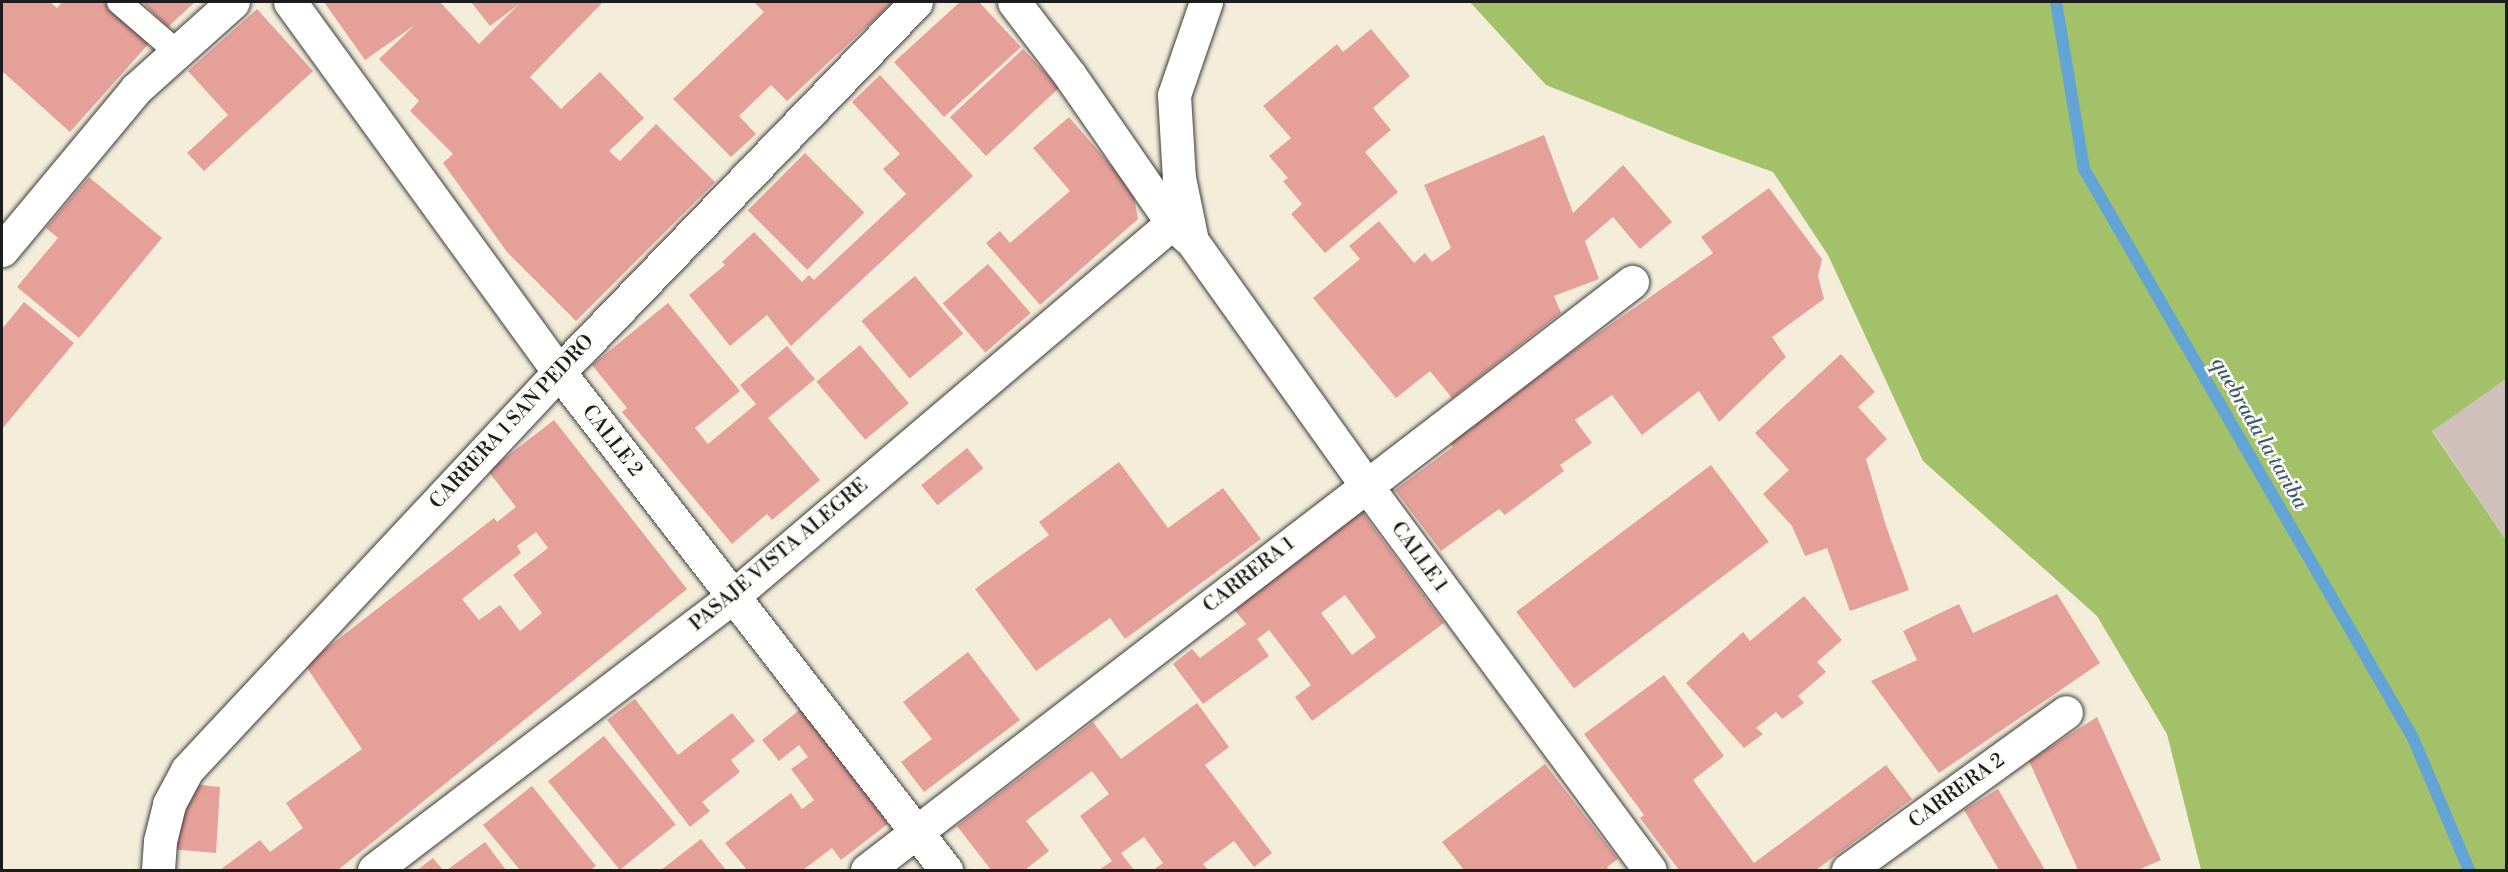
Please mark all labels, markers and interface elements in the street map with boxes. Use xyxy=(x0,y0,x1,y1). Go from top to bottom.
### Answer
street label: CARRERA 1 SAN PEDRO xyxy=(425,330,599,514)
water label: quebrada la tariba xyxy=(2205,353,2313,513)
street label: CALLE 2 xyxy=(577,401,647,481)
street label: PASAJE VISTA ALEGRE xyxy=(685,473,873,637)
street label: CALLE 1 xyxy=(1385,517,1453,597)
street label: CARRERA 1 xyxy=(1198,532,1300,618)
street label: CARRERA 2 xyxy=(1905,748,2009,834)

